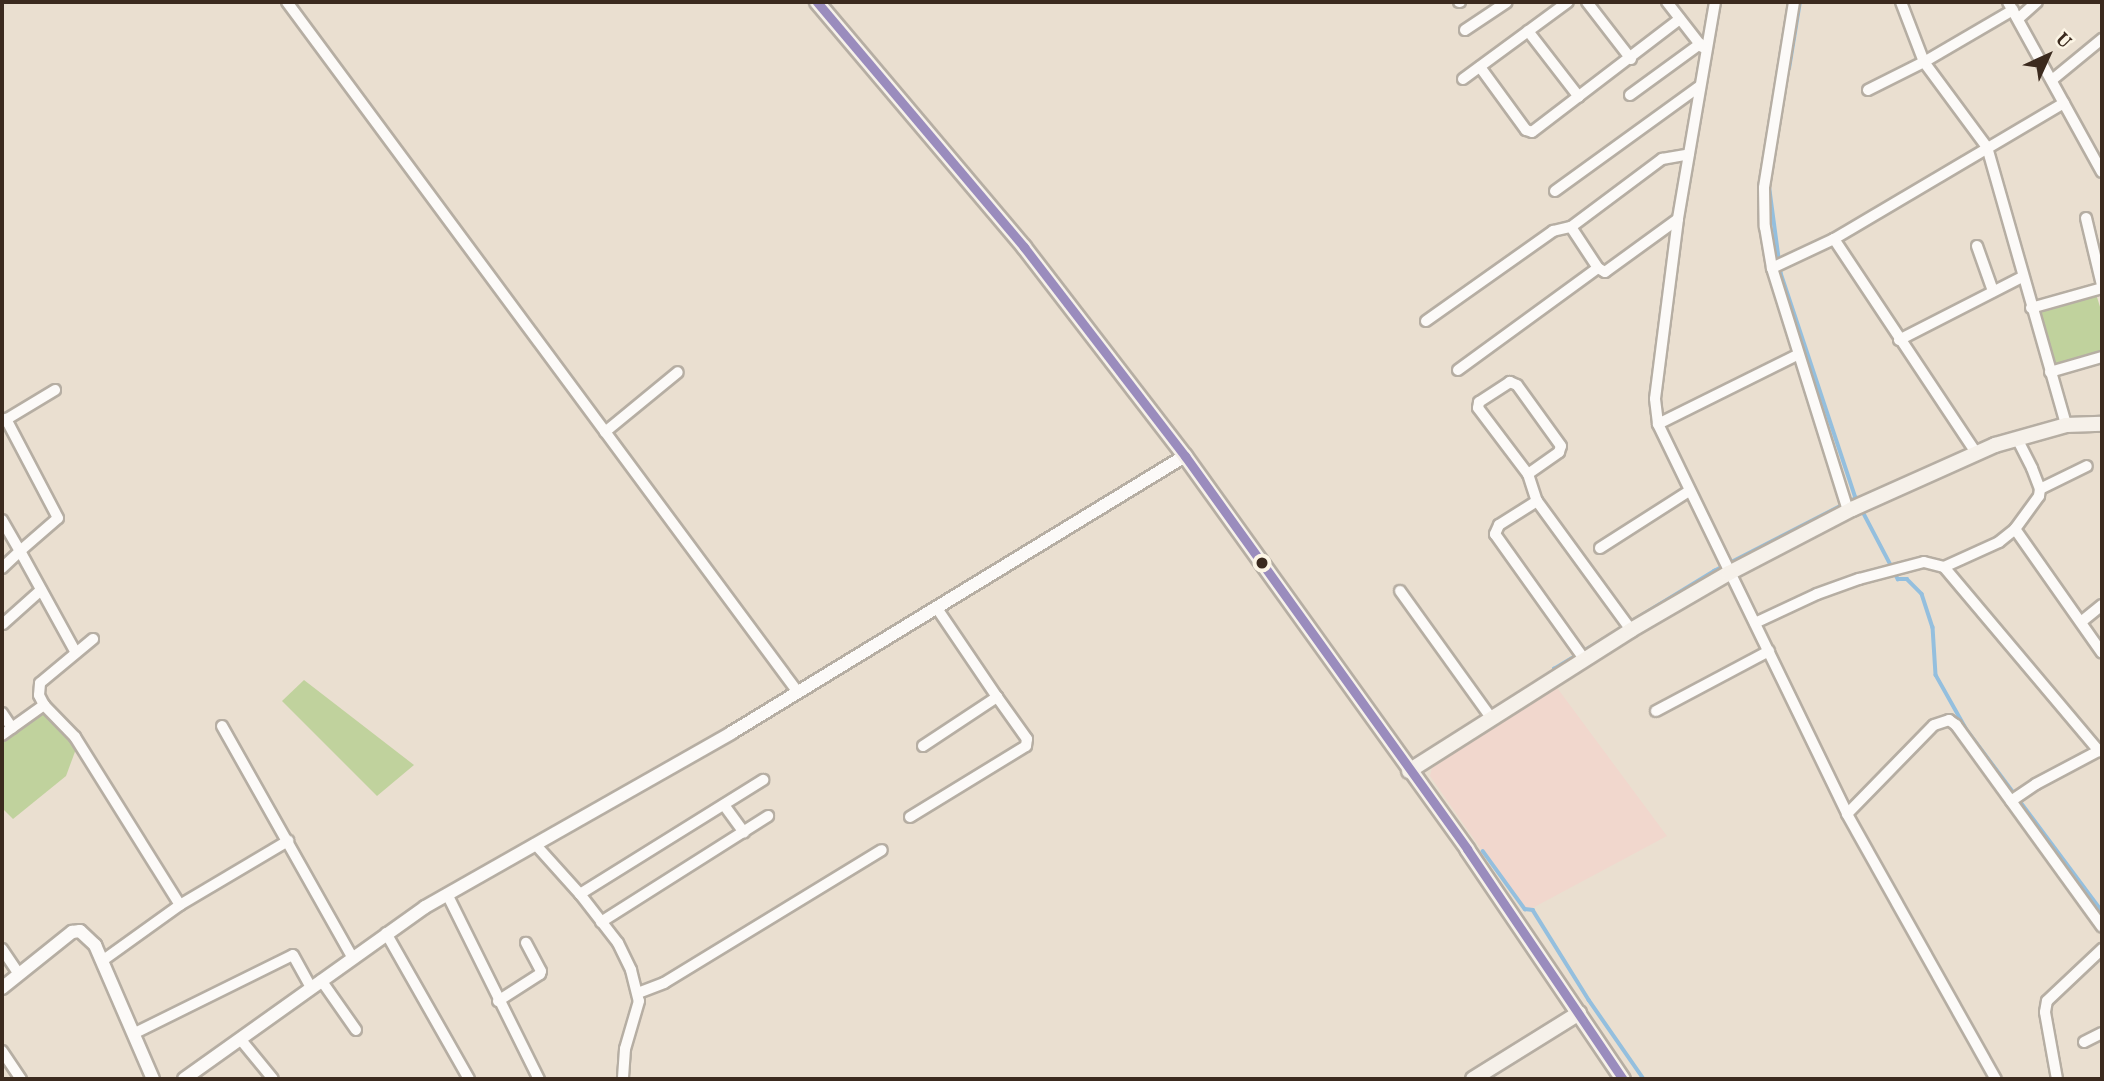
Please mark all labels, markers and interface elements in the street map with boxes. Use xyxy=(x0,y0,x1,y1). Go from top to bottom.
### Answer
north arrow xyxy=(2013,21,2083,91)
text: U xyxy=(2049,27,2077,55)
unlabelled marker xyxy=(1255,556,1269,570)

